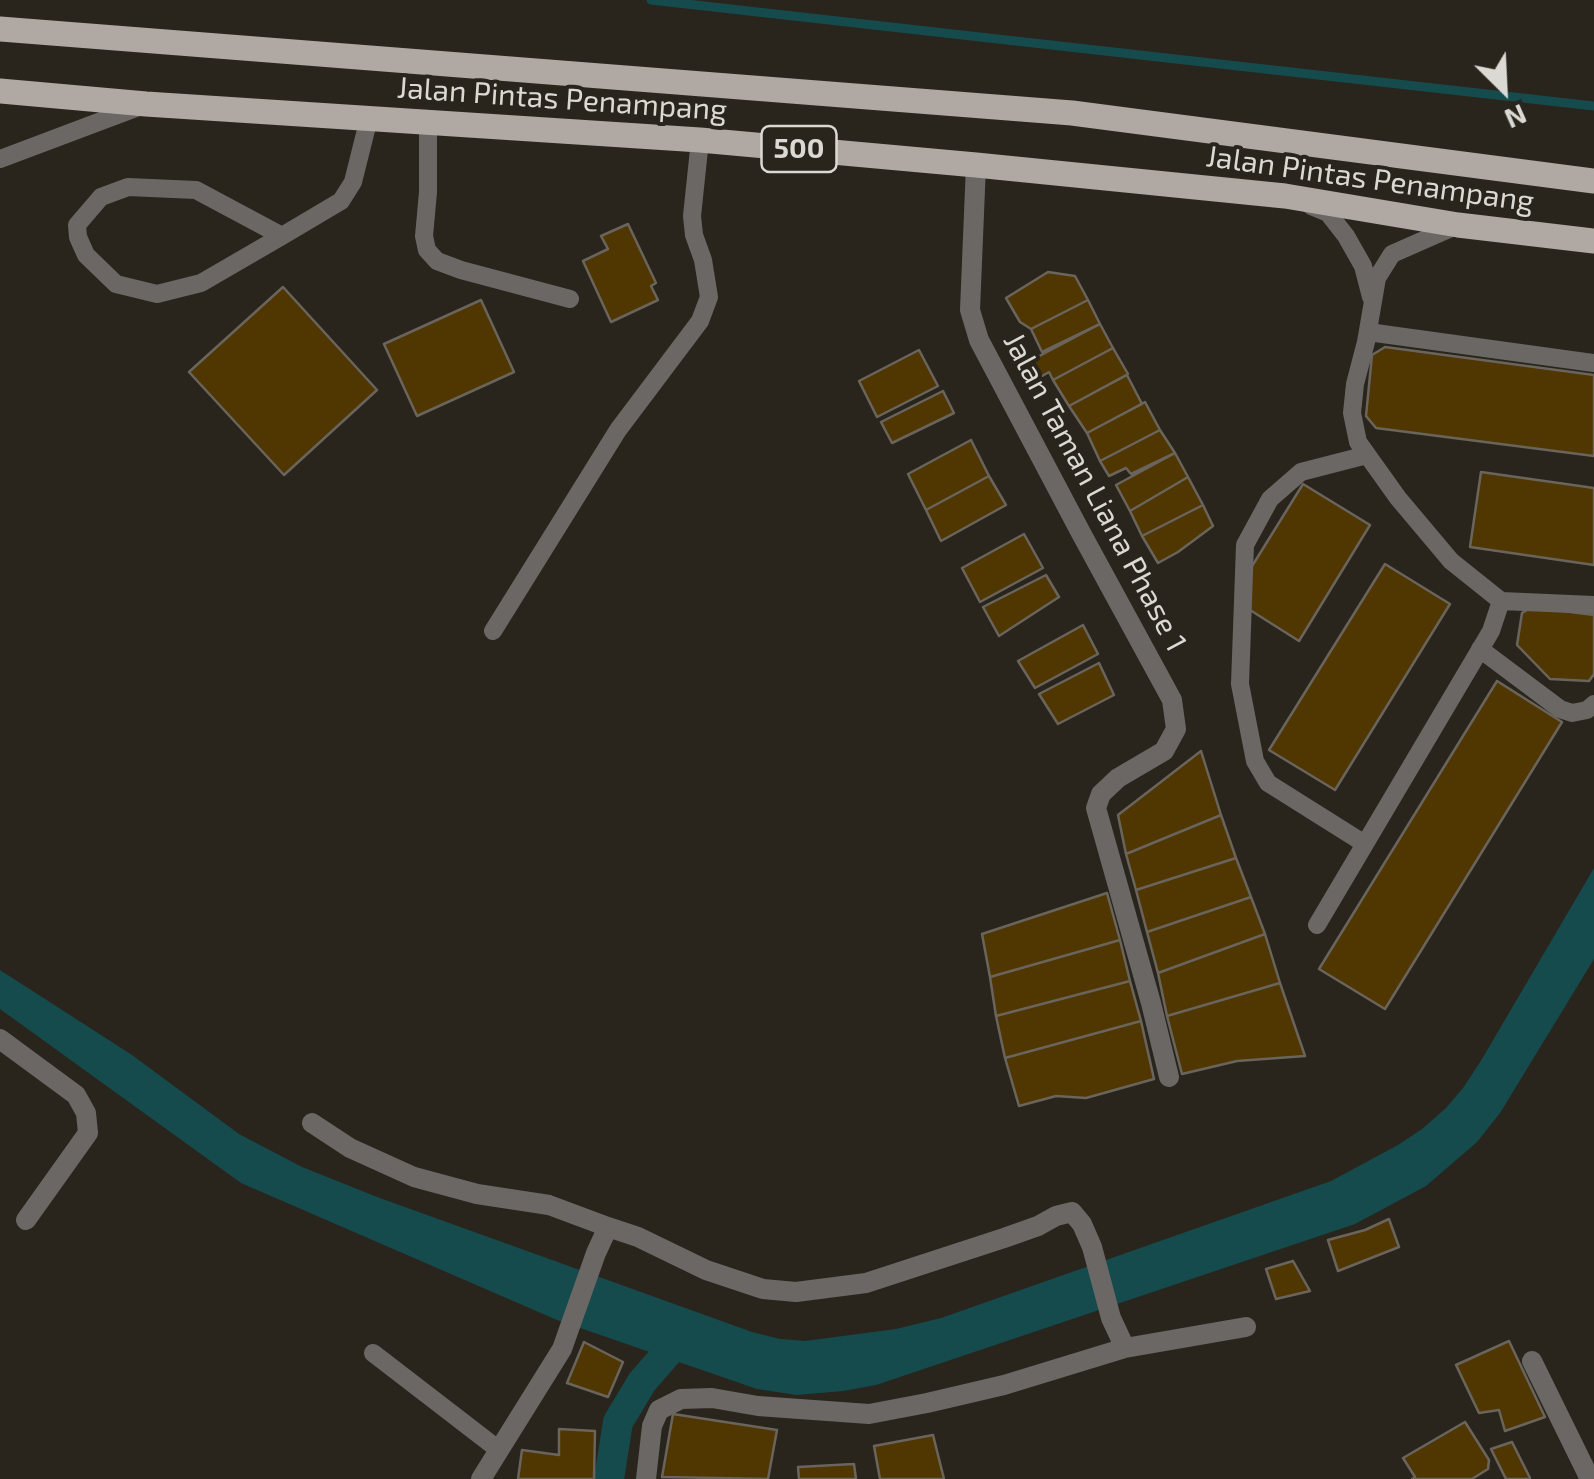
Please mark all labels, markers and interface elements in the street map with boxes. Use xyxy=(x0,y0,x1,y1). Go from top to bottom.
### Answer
north arrow xyxy=(1454,40,1554,140)
street label: Jalan Pintas Penampang xyxy=(396,70,728,128)
text: N xyxy=(1500,98,1532,137)
road number: 500 xyxy=(762,126,836,172)
street label: Jalan Pintas Penampang xyxy=(1204,138,1536,220)
street label: Jalan Taman Liana Phase 1 xyxy=(996,327,1194,657)

